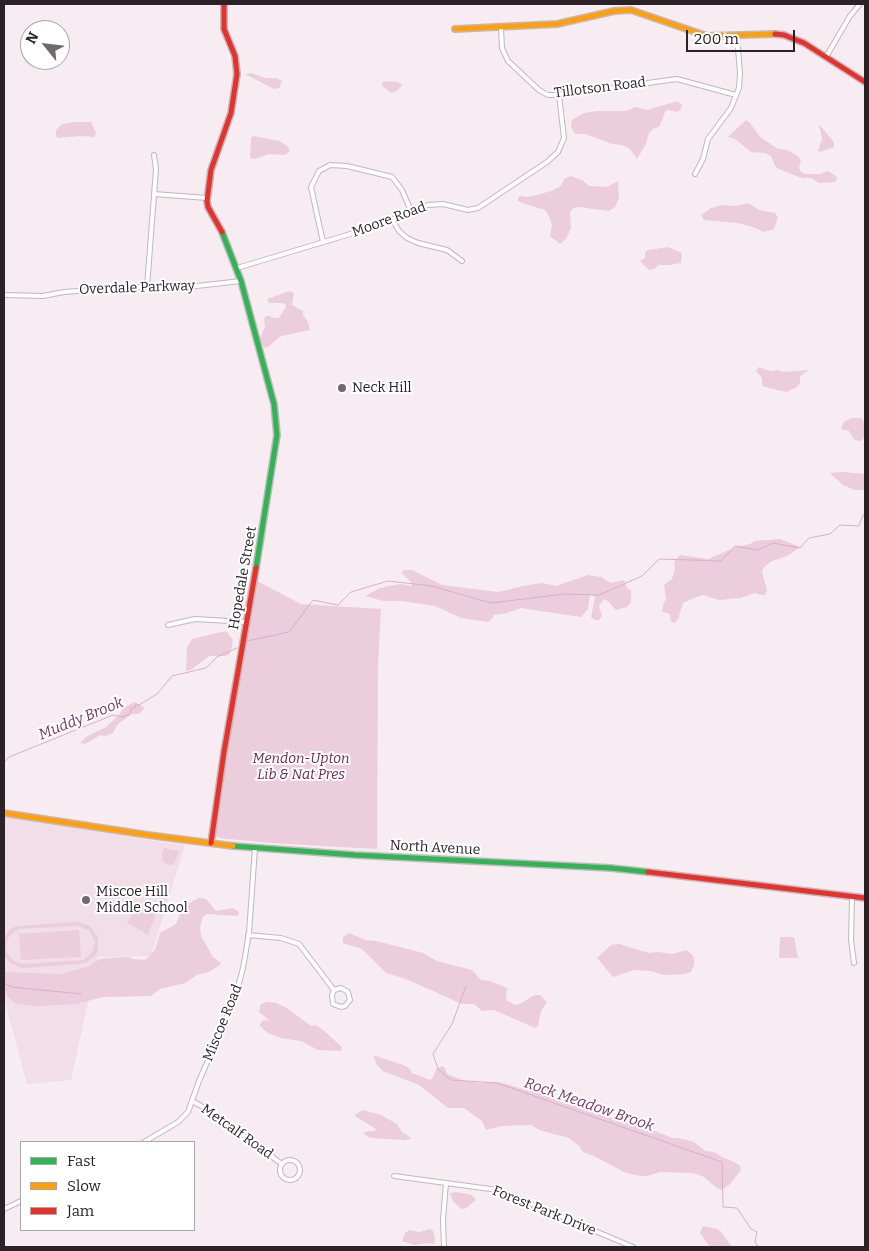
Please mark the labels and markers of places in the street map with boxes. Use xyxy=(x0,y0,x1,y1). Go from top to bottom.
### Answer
place label: Neck Hill xyxy=(352,380,412,396)
marker: Neck Hill xyxy=(336,382,348,394)
place label: Miscoe Hill Middle School xyxy=(96,884,188,916)
marker: Miscoe Hill Middle School xyxy=(80,894,92,906)

